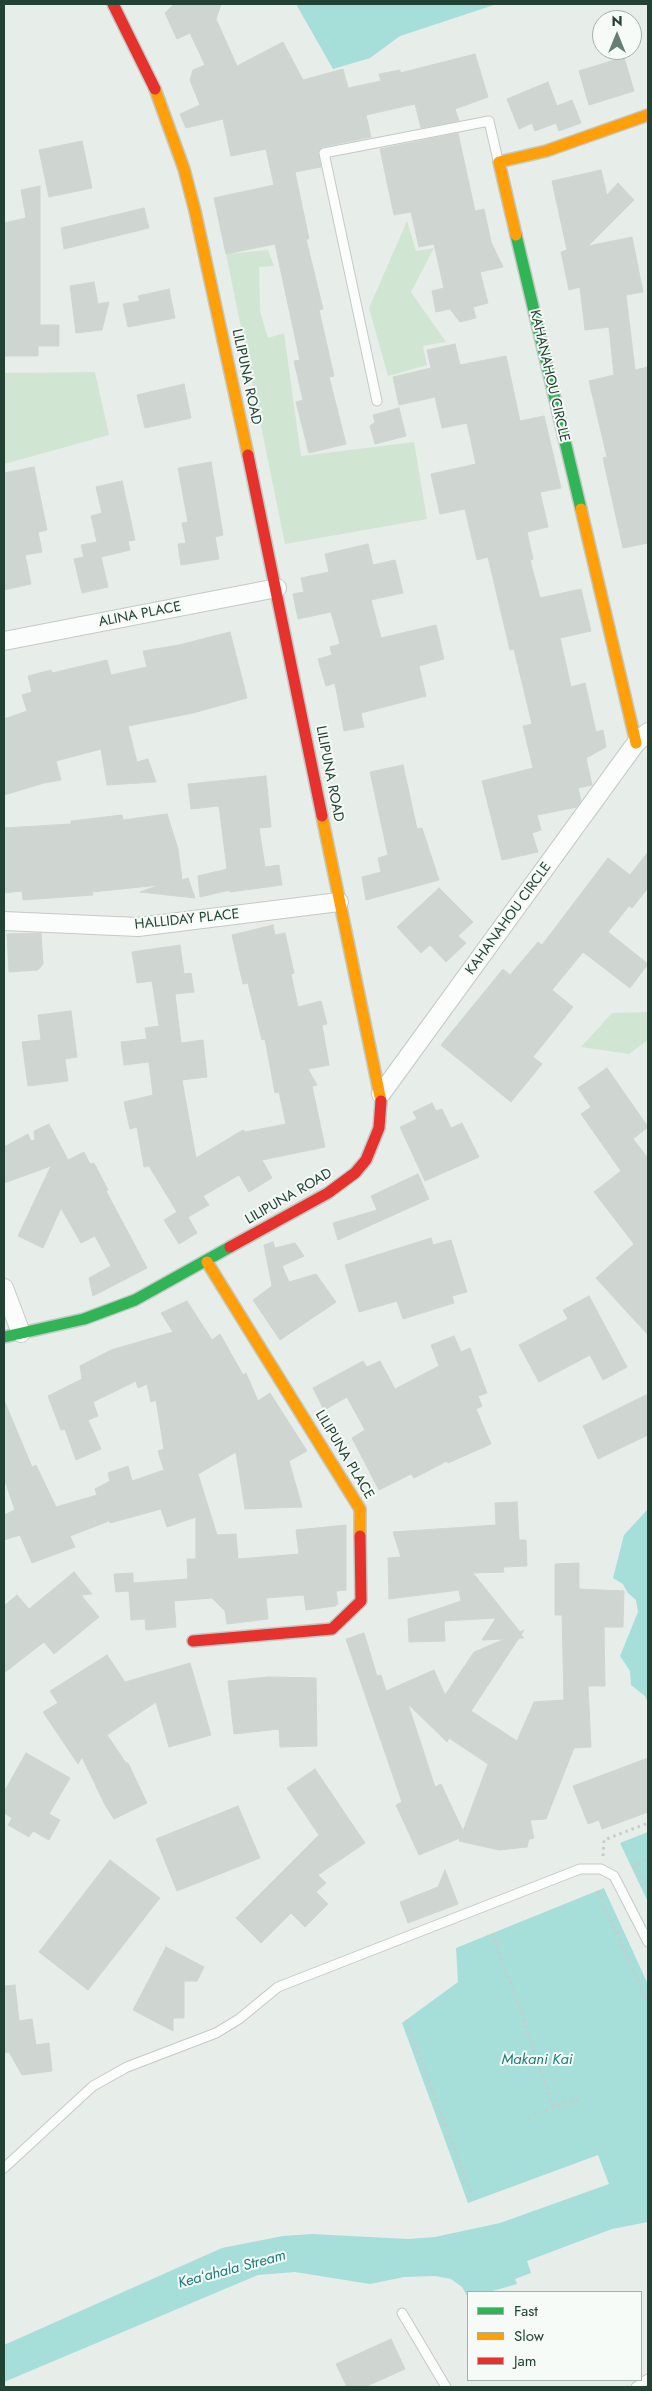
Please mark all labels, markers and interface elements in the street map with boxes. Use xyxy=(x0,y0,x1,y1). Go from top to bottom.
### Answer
north arrow xyxy=(592,10,642,60)
text: N xyxy=(611,11,623,31)
street label: KAHANAHOU CIRCLE xyxy=(526,308,572,444)
street label: LILIPUNA ROAD xyxy=(228,328,264,426)
street label: ALINA PLACE xyxy=(97,599,183,631)
street label: LILIPUNA ROAD xyxy=(311,725,347,823)
street label: KAHANAHOU CIRCLE xyxy=(463,859,555,979)
street label: HALLIDAY PLACE xyxy=(134,906,240,934)
street label: LILIPUNA ROAD xyxy=(243,1165,335,1229)
street label: LILIPUNA PLACE xyxy=(311,1408,377,1502)
water label: Makani Kai xyxy=(501,2051,573,2069)
water label: Keaʻahala Stream xyxy=(176,2247,288,2293)
legend xyxy=(467,2291,642,2381)
text: Fast xyxy=(514,2300,538,2322)
text: Slow xyxy=(514,2325,544,2347)
text: Jam xyxy=(514,2350,537,2372)

